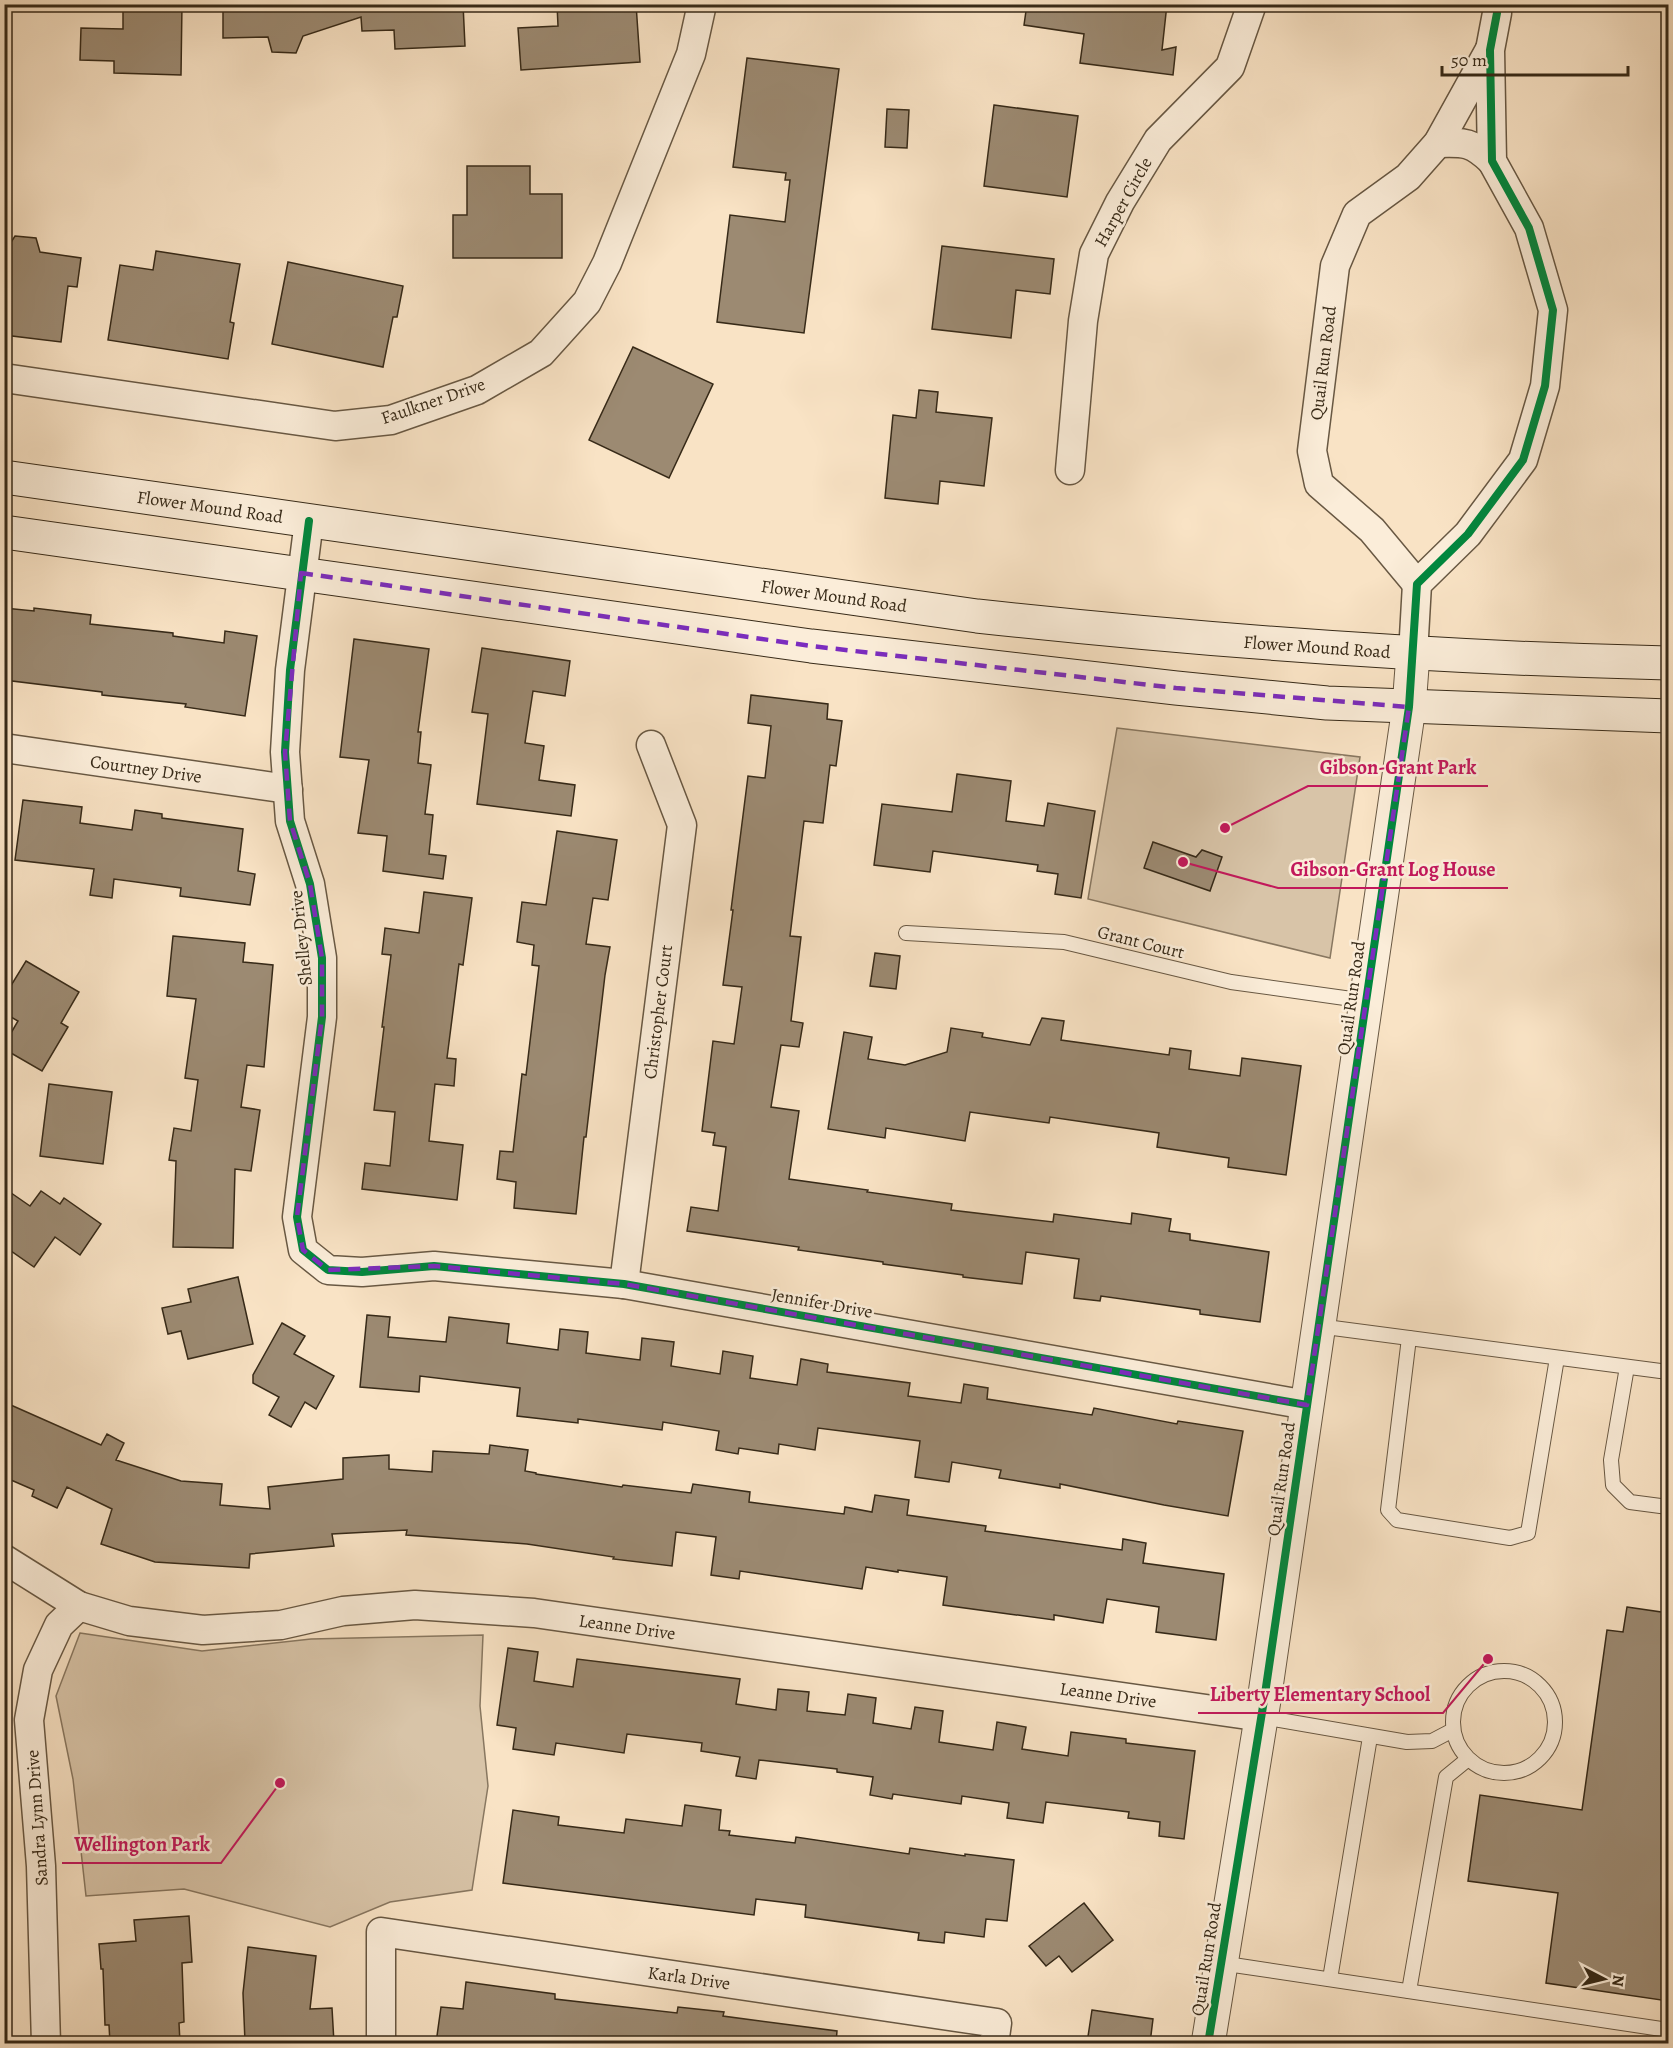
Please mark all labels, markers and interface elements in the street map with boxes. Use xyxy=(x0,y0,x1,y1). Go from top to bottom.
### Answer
scale bar xyxy=(1442,39,1628,77)
text: 50 m xyxy=(1451,48,1487,72)
street label: Harper Circle xyxy=(1088,153,1158,251)
street label: Quail Run Road xyxy=(1304,304,1342,421)
street label: Faulkner Drive xyxy=(378,372,488,430)
street label: Flower Mound Road xyxy=(135,485,285,529)
street label: Flower Mound Road xyxy=(759,574,909,618)
street label: Flower Mound Road xyxy=(1243,630,1392,664)
callout: Gibson-Grant Park xyxy=(1308,748,1488,786)
street label: Courtney Drive xyxy=(89,749,203,789)
text: Gibson-Grant Park xyxy=(1320,754,1477,781)
callout: Gibson-Grant Log House xyxy=(1278,850,1508,888)
text: Gibson-Grant Log House xyxy=(1290,856,1496,883)
street label: Shelley Drive xyxy=(284,889,318,987)
street label: Grant Court xyxy=(1095,920,1187,964)
street label: Quail Run Road xyxy=(1331,939,1371,1057)
street label: Christopher Court xyxy=(638,943,678,1080)
street label: Jennifer Drive xyxy=(769,1282,875,1324)
street label: Quail Run Road xyxy=(1261,1420,1301,1538)
street label: Leanne Drive xyxy=(577,1608,677,1646)
callout: Liberty Elementary School xyxy=(1198,1675,1443,1713)
street label: Leanne Drive xyxy=(1058,1676,1158,1714)
text: Liberty Elementary School xyxy=(1210,1681,1431,1708)
street label: Sandra Lynn Drive xyxy=(20,1749,54,1887)
callout: Wellington Park xyxy=(62,1825,221,1863)
text: Wellington Park xyxy=(73,1831,210,1858)
street label: Quail Run Road xyxy=(1185,1900,1227,2018)
north arrow xyxy=(1574,1949,1634,2009)
street label: Karla Drive xyxy=(646,1960,732,1996)
text: N xyxy=(1606,1974,1630,1988)

